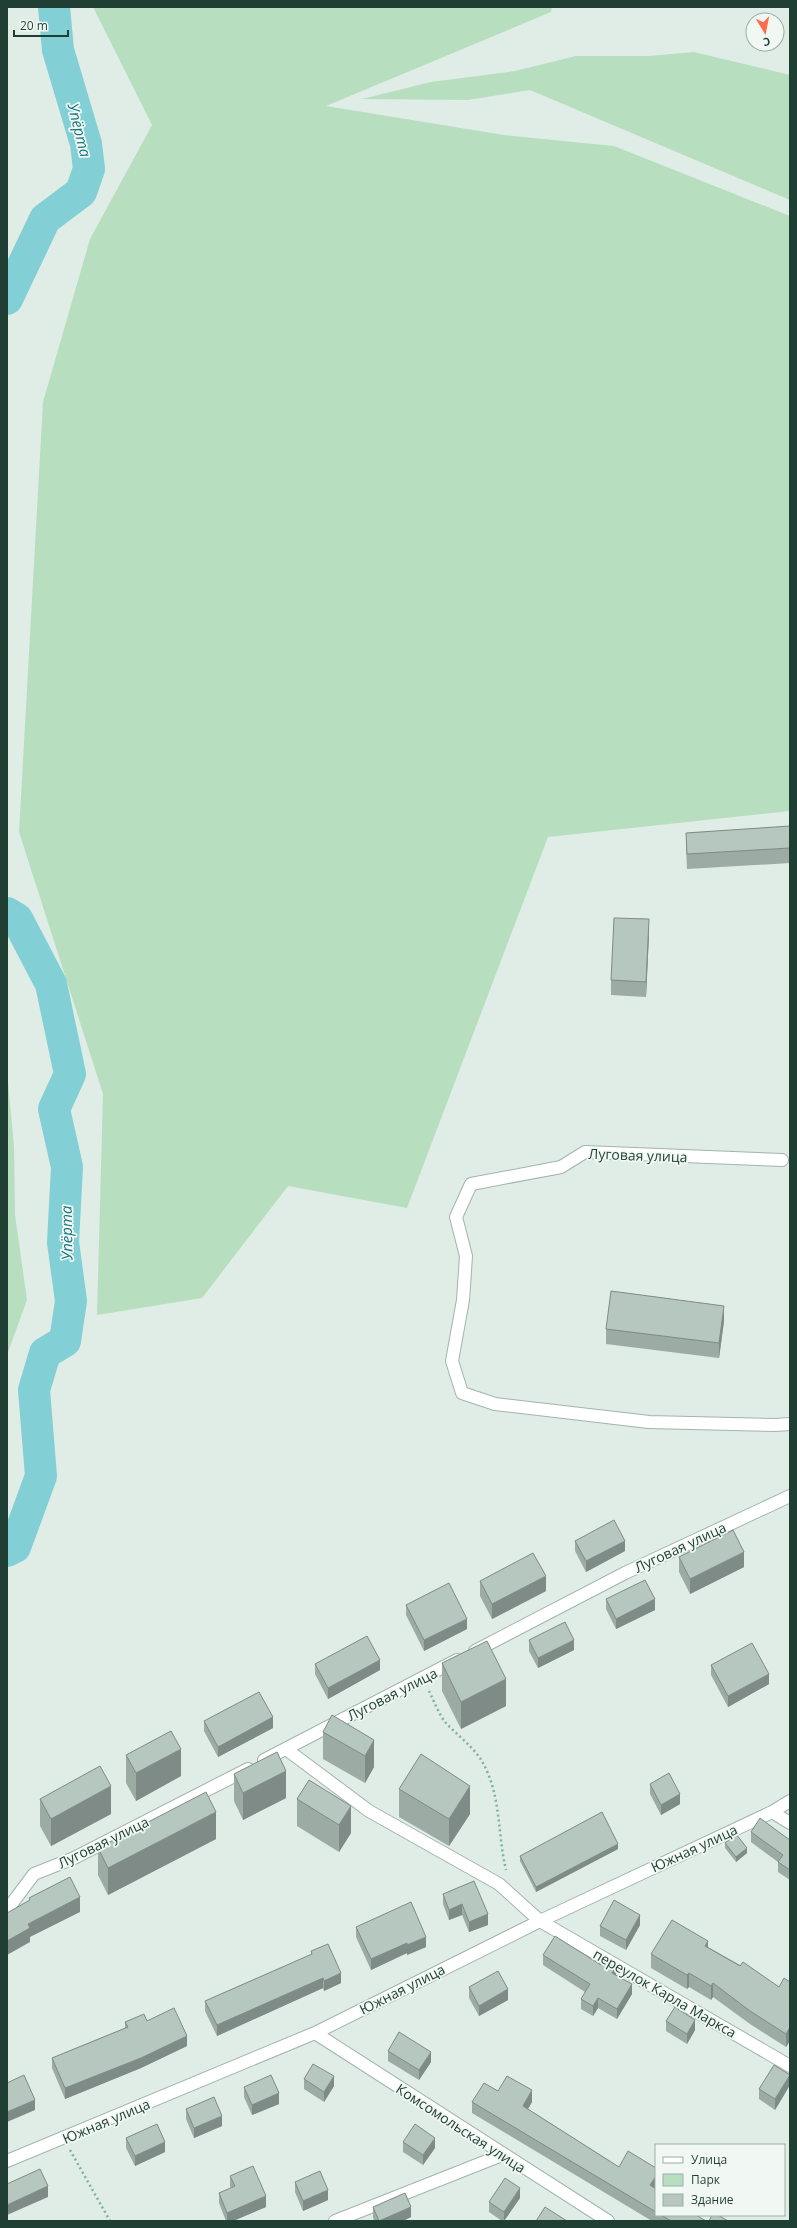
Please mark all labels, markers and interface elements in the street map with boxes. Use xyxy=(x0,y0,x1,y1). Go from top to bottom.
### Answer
scale bar xyxy=(14,12,68,38)
north arrow xyxy=(745,12,785,52)
text: 20 m xyxy=(20,17,48,34)
text: С xyxy=(762,34,772,50)
water label: Упёрта xyxy=(63,100,96,160)
street label: Луговая улица xyxy=(588,1144,688,1166)
water label: Упёрта xyxy=(56,1205,76,1262)
street label: Луговая улица xyxy=(631,1517,729,1577)
street label: Луговая улица xyxy=(344,1663,440,1725)
street label: Луговая улица xyxy=(54,1812,152,1872)
street label: Южная улица xyxy=(648,1820,740,1876)
street label: переулок Карла Маркса xyxy=(590,1944,740,2042)
street label: Южная улица xyxy=(356,1959,448,2019)
street label: Комсомольская улица xyxy=(393,2079,529,2177)
street label: Южная улица xyxy=(59,2094,153,2148)
legend xyxy=(655,2144,785,2216)
text: Улица xyxy=(691,2151,727,2168)
text: Парк xyxy=(691,2171,721,2188)
text: Здание xyxy=(691,2191,734,2208)

